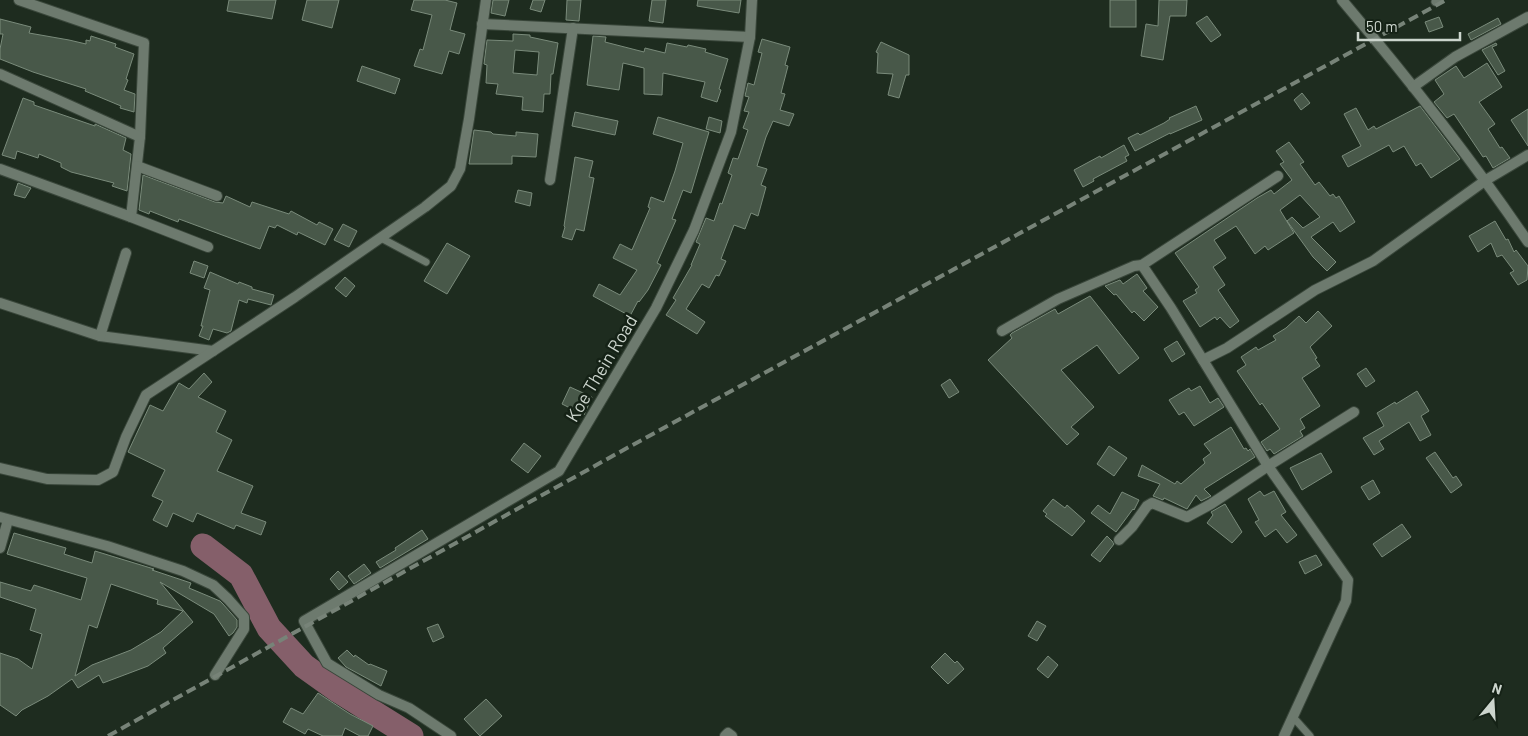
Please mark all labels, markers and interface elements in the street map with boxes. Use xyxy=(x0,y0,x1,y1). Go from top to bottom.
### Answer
scale bar xyxy=(1358,10,1460,42)
text: 50 m xyxy=(1366,17,1398,35)
street label: Koe Thein Road xyxy=(560,311,642,425)
north arrow xyxy=(1468,676,1518,726)
text: N xyxy=(1490,679,1504,698)

